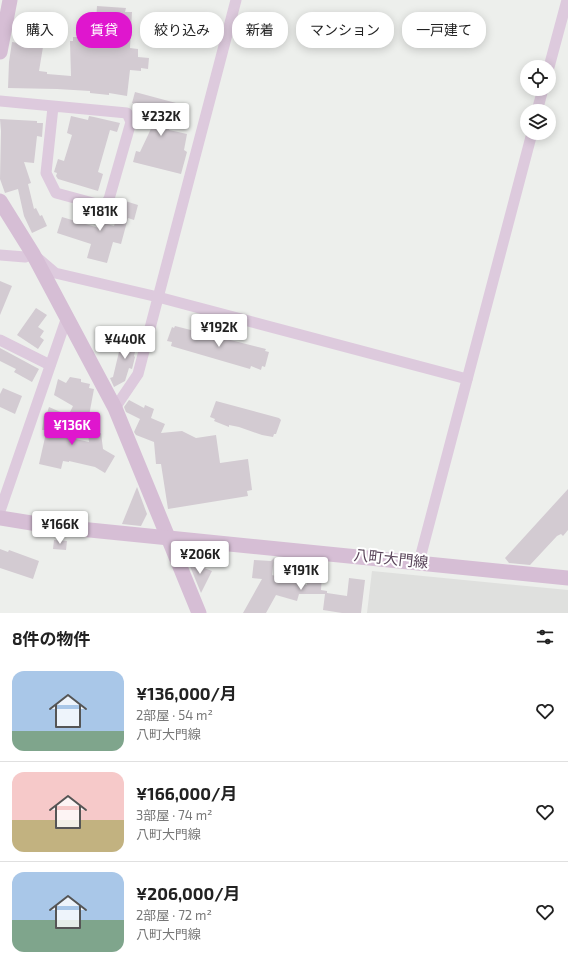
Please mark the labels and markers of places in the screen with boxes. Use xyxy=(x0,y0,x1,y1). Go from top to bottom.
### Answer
pin: ¥232K xyxy=(133,103,189,137)
pin: ¥181K xyxy=(72,198,128,232)
pin: ¥192K xyxy=(191,314,247,348)
pin: ¥440K xyxy=(97,326,153,360)
pin: ¥136K xyxy=(44,412,100,446)
pin: ¥166K xyxy=(32,511,88,545)
pin: ¥206K xyxy=(172,541,228,575)
pin: ¥191K xyxy=(273,557,329,591)

